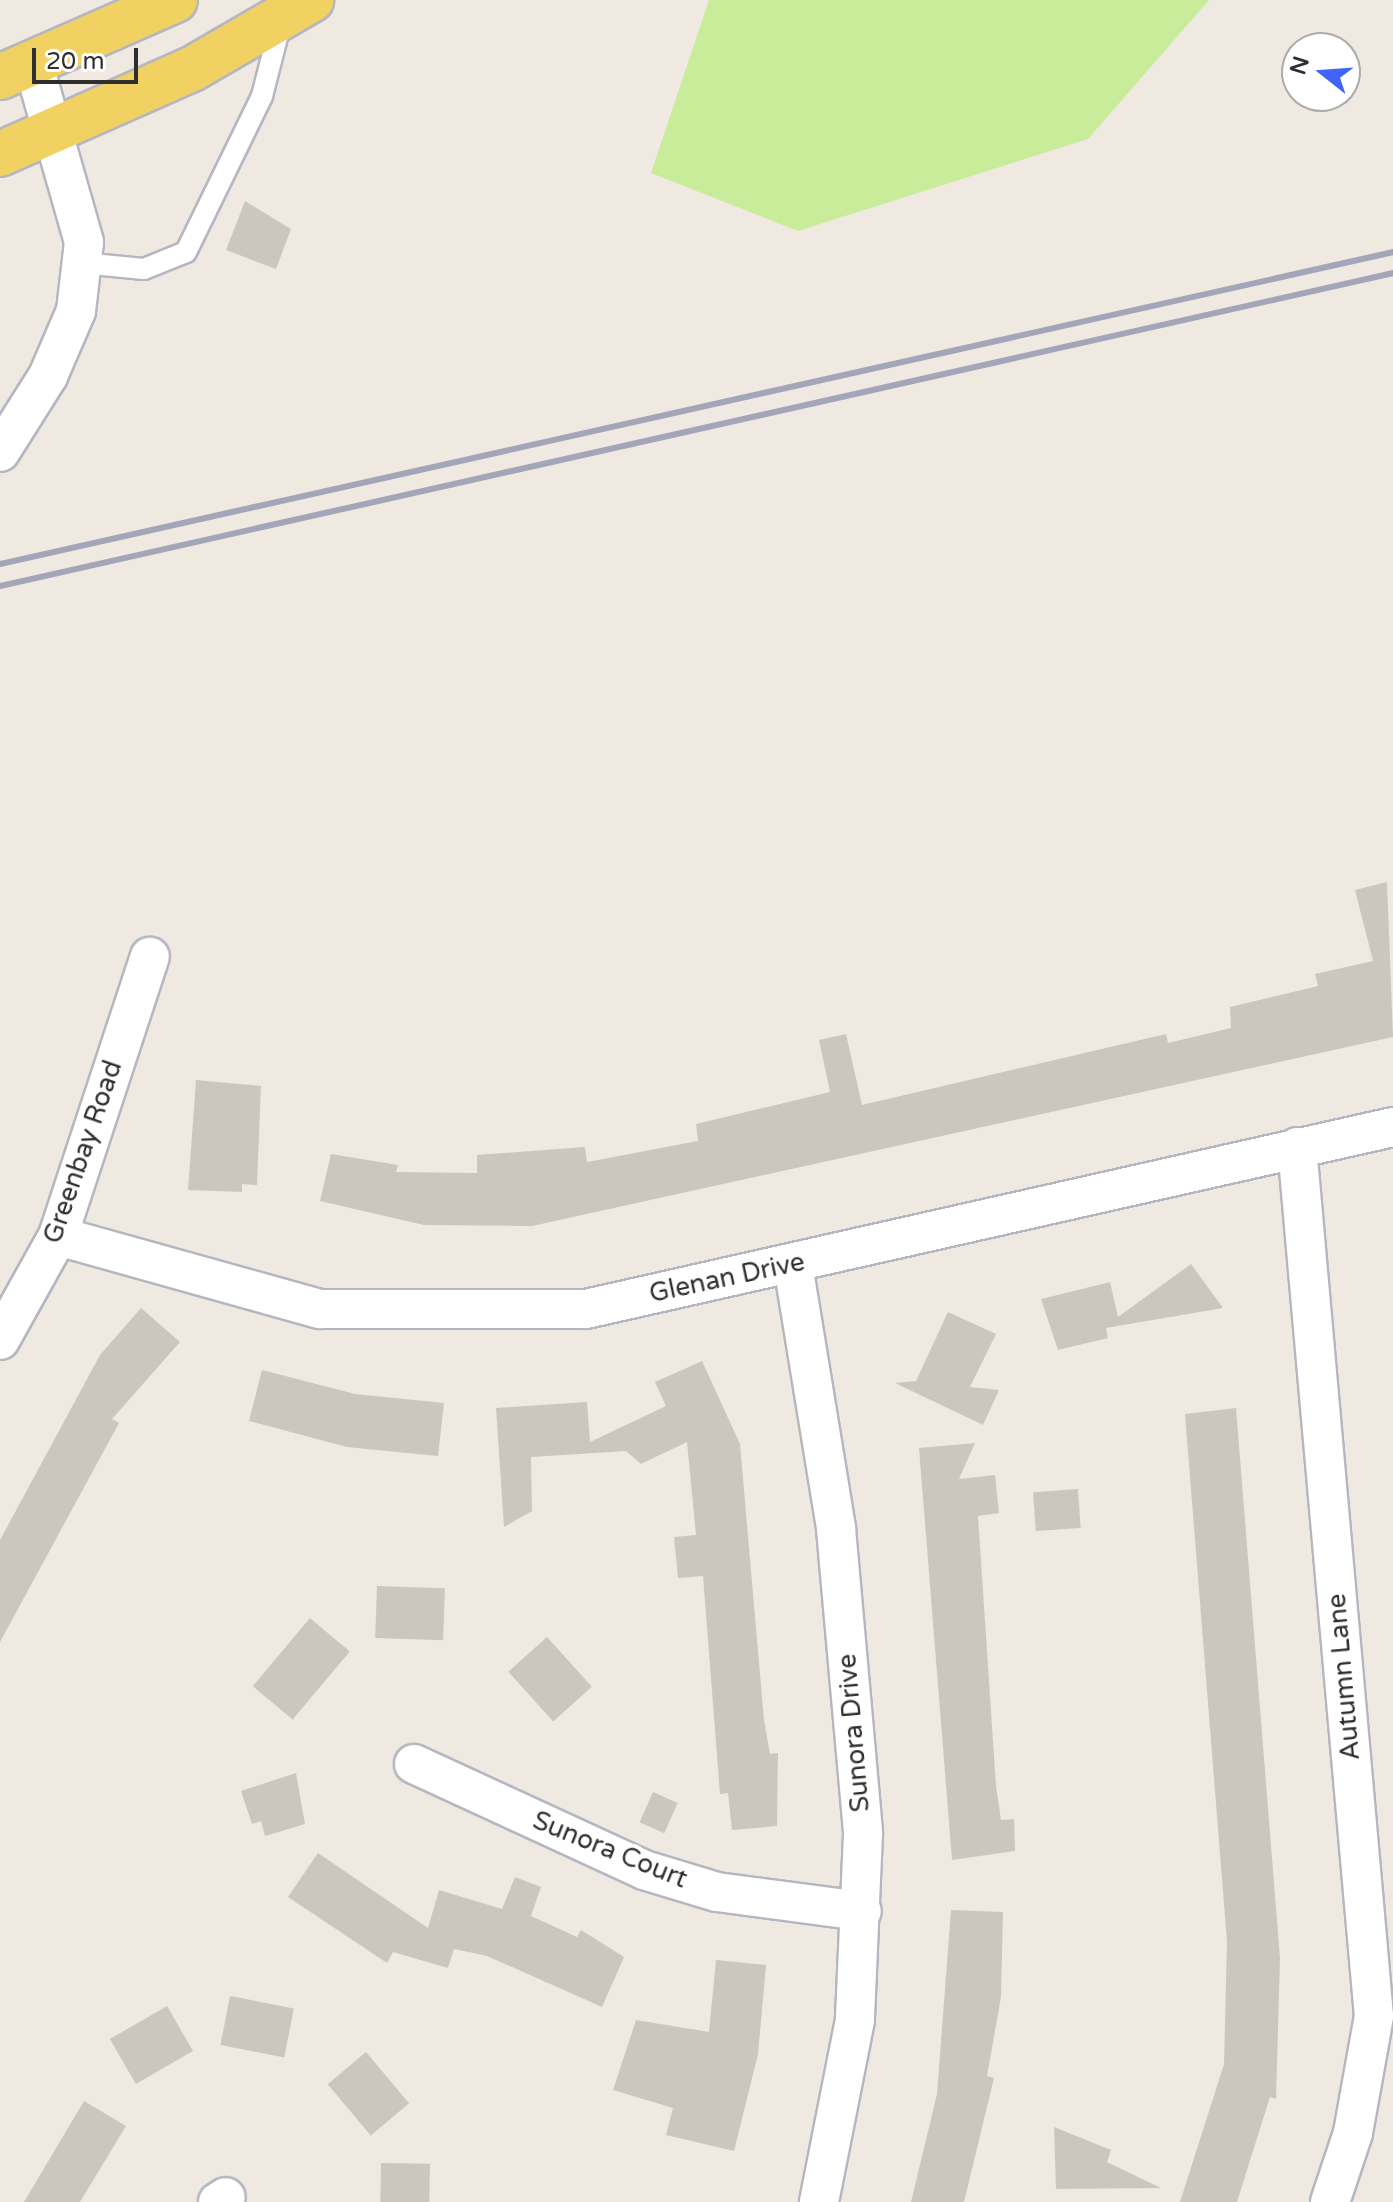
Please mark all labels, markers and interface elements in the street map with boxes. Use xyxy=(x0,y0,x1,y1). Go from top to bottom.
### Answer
scale bar xyxy=(36,32,142,82)
north arrow xyxy=(1281,32,1361,112)
text: 20 m xyxy=(46,47,104,76)
text: N xyxy=(1285,53,1315,78)
street label: Greenbay Road xyxy=(37,1056,129,1248)
street label: Glenan Drive xyxy=(647,1246,807,1310)
street label: Autumn Lane xyxy=(1321,1592,1367,1762)
street label: Sunora Drive xyxy=(832,1653,876,1813)
street label: Sunora Court xyxy=(528,1805,692,1895)

